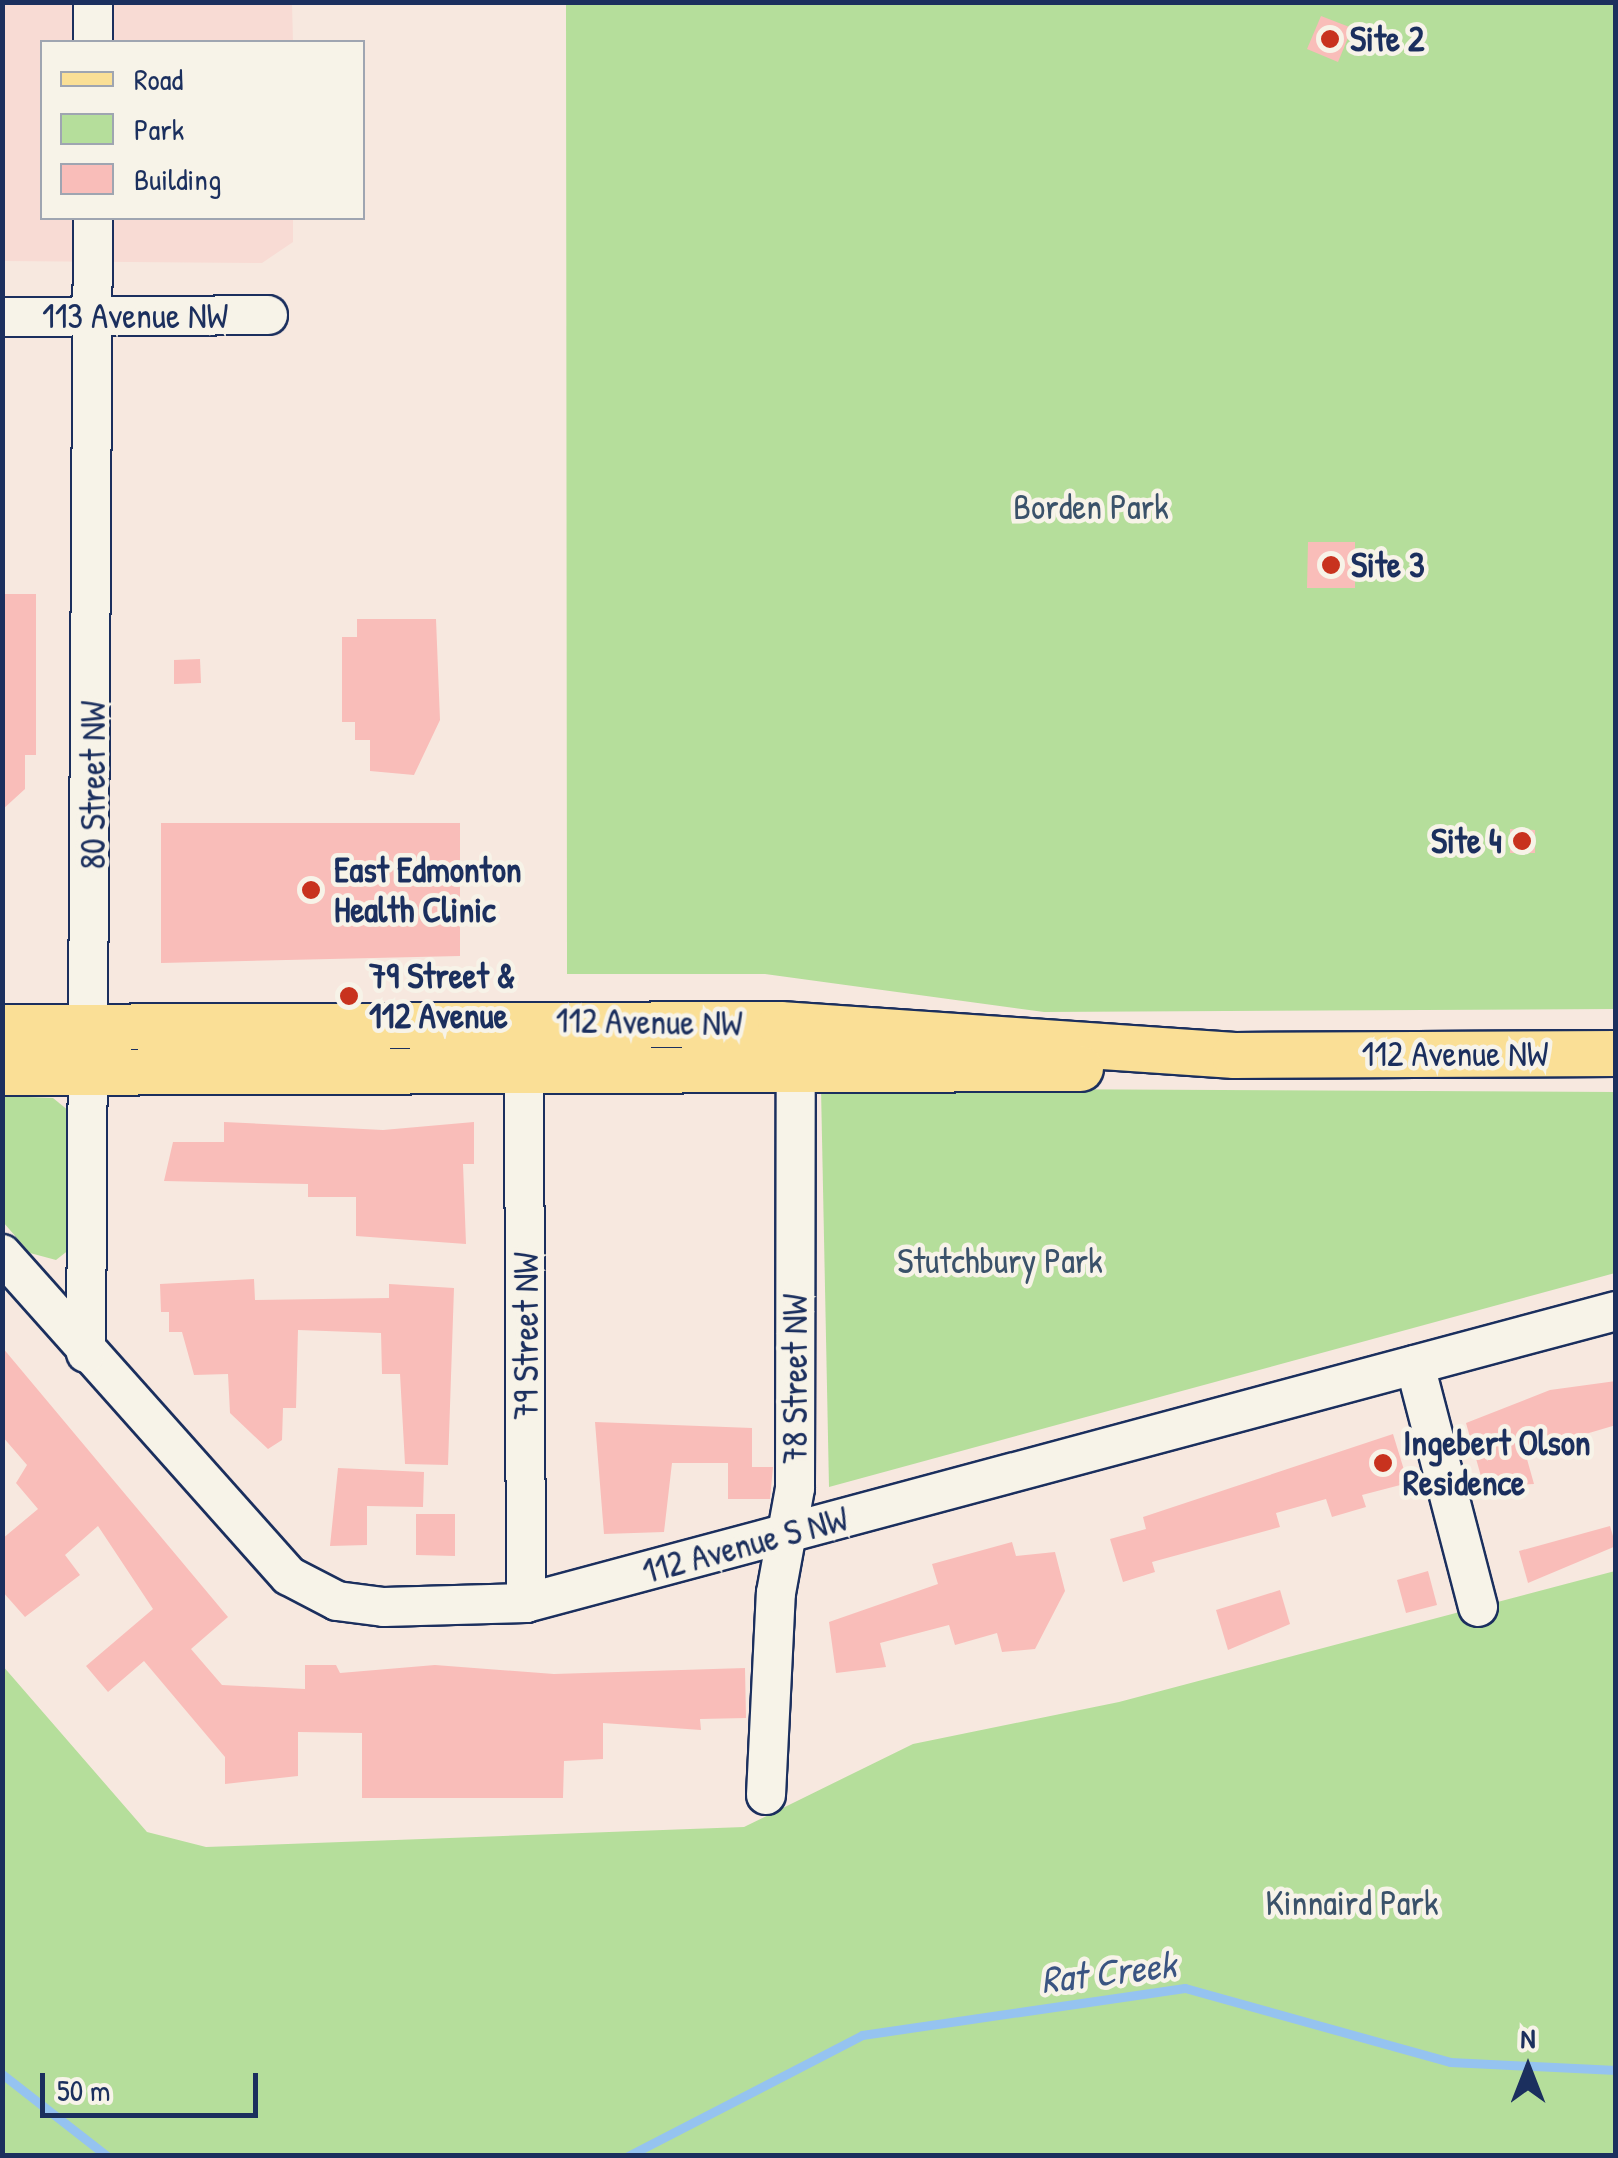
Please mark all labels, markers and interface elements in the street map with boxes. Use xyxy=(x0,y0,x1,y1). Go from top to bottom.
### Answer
place label: Site 2 xyxy=(1350,18,1424,60)
marker: Site 2 xyxy=(1319,28,1341,50)
legend xyxy=(40,40,365,220)
text: Road xyxy=(134,59,183,99)
text: Park xyxy=(134,109,184,149)
text: Building xyxy=(134,159,221,199)
street label: 113 Avenue NW xyxy=(42,295,228,337)
park label: Borden Park xyxy=(1013,486,1169,528)
place label: Site 3 xyxy=(1351,544,1425,586)
marker: Site 3 xyxy=(1320,554,1342,576)
street label: 80 Street NW xyxy=(72,701,114,869)
place label: Site 4 xyxy=(1431,820,1502,862)
marker: Site 4 xyxy=(1511,830,1533,852)
place label: East Edmonton Health Clinic xyxy=(334,849,522,931)
marker: East Edmonton Health Clinic xyxy=(298,877,324,903)
place label: 79 Street & 112 Avenue xyxy=(369,955,515,1037)
marker: 79 Street & 112 Avenue xyxy=(338,985,360,1007)
street label: 112 Avenue NW xyxy=(555,999,743,1045)
street label: 112 Avenue NW xyxy=(1362,1033,1548,1075)
park label: Stutchbury Park xyxy=(897,1240,1103,1282)
street label: 79 Street NW xyxy=(505,1252,547,1420)
street label: 78 Street NW xyxy=(774,1294,816,1464)
place label: Ingebert Olson Residence xyxy=(1403,1422,1591,1504)
marker: Ingebert Olson Residence xyxy=(1372,1452,1394,1474)
street label: 112 Avenue S NW xyxy=(638,1497,852,1593)
park label: Kinnaird Park xyxy=(1265,1882,1439,1924)
water label: Rat Creek xyxy=(1038,1941,1178,2003)
north arrow xyxy=(1478,2018,1578,2118)
text: N xyxy=(1521,2019,1535,2057)
scale bar xyxy=(45,2053,262,2115)
text: 50 m xyxy=(57,2070,110,2110)

